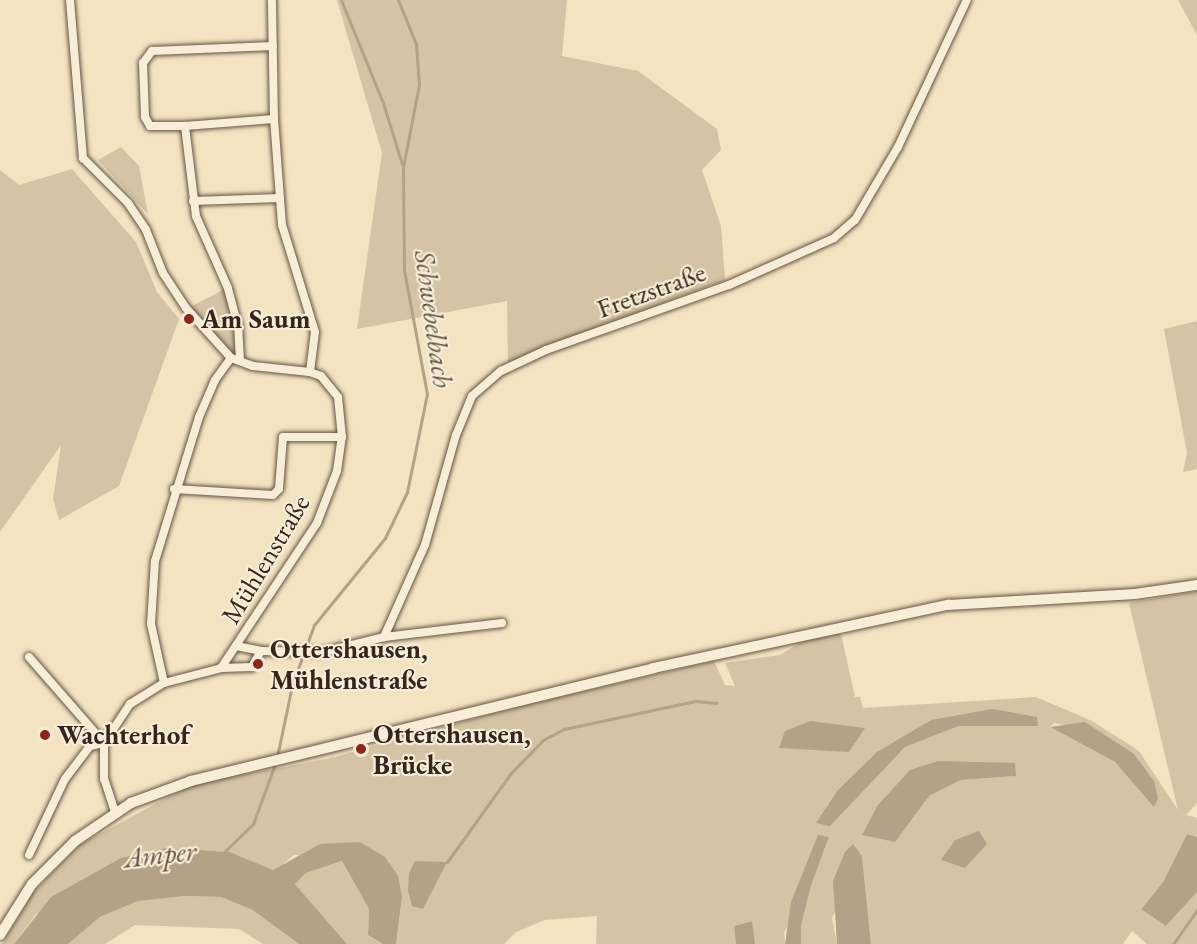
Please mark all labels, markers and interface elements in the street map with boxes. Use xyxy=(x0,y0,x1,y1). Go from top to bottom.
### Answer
water label: Schwebelbach xyxy=(408,248,460,390)
street label: Fretzstraße xyxy=(592,255,710,325)
place label: Am Saum xyxy=(201,303,310,335)
marker: Am Saum xyxy=(182,312,196,326)
street label: Mühlenstraße xyxy=(214,489,316,629)
place label: Ottershausen, Mühlenstraße xyxy=(270,632,428,695)
marker: Ottershausen, Mühlenstraße xyxy=(251,657,265,671)
place label: Ottershausen, Brücke xyxy=(373,717,531,780)
place label: Wachterhof xyxy=(57,719,190,751)
marker: Wachterhof xyxy=(38,728,52,742)
marker: Ottershausen, Brücke xyxy=(354,742,368,756)
water label: Amper xyxy=(122,834,198,874)

